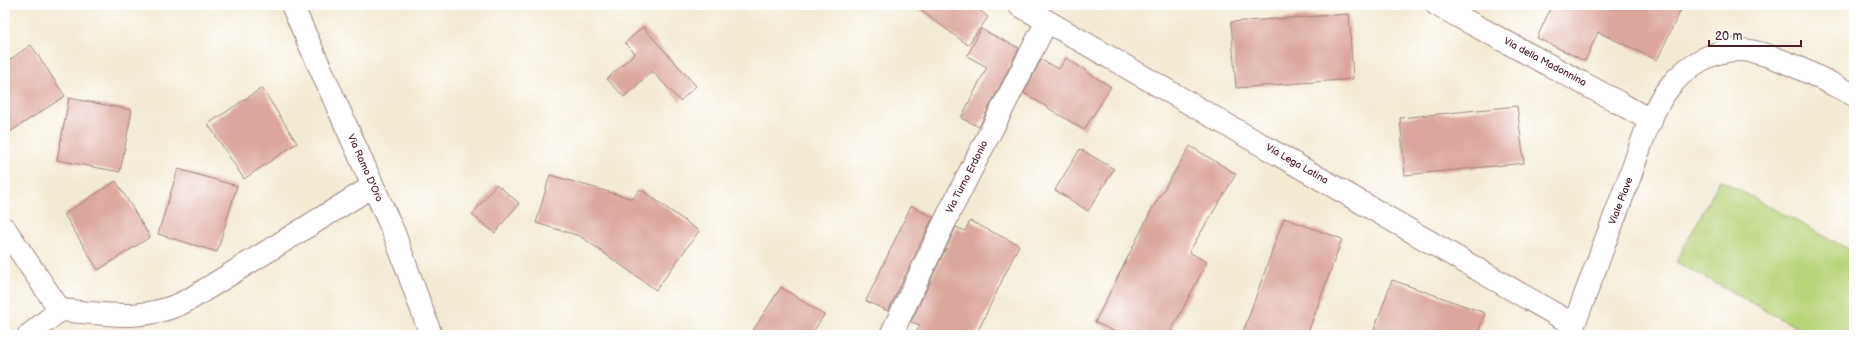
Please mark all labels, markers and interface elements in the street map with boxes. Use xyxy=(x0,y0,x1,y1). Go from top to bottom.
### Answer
scale bar xyxy=(1709,22,1801,48)
text: 20 m xyxy=(1715,29,1742,44)
street label: Via della Madonnina xyxy=(1502,35,1589,89)
street label: Via Ramo D'Oro xyxy=(345,132,385,204)
street label: Via Turno Erdonio xyxy=(943,138,991,215)
street label: Via Lega Latina xyxy=(1264,141,1331,187)
street label: Viale Piave xyxy=(1606,176,1636,226)

